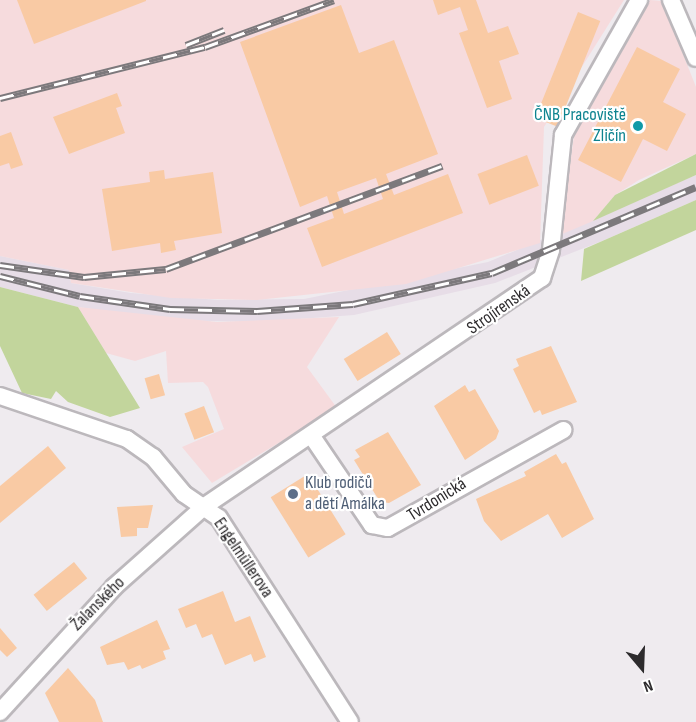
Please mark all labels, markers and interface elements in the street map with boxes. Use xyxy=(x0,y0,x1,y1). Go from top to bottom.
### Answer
place label: ČNB Pracoviště Zličín xyxy=(534,105,626,148)
marker: ČNB Pracoviště Zličín xyxy=(631,119,645,133)
street label: Strojírenská xyxy=(463,280,535,340)
place label: Klub rodičů a dětí Amálka xyxy=(305,473,385,516)
street label: Tvrdonická xyxy=(404,474,470,526)
marker: Klub rodičů a dětí Amálka xyxy=(286,487,300,501)
street label: Engelmüllerova xyxy=(208,514,278,602)
street label: Žalanského xyxy=(66,572,130,636)
north arrow xyxy=(612,638,672,698)
text: N xyxy=(641,675,655,696)

